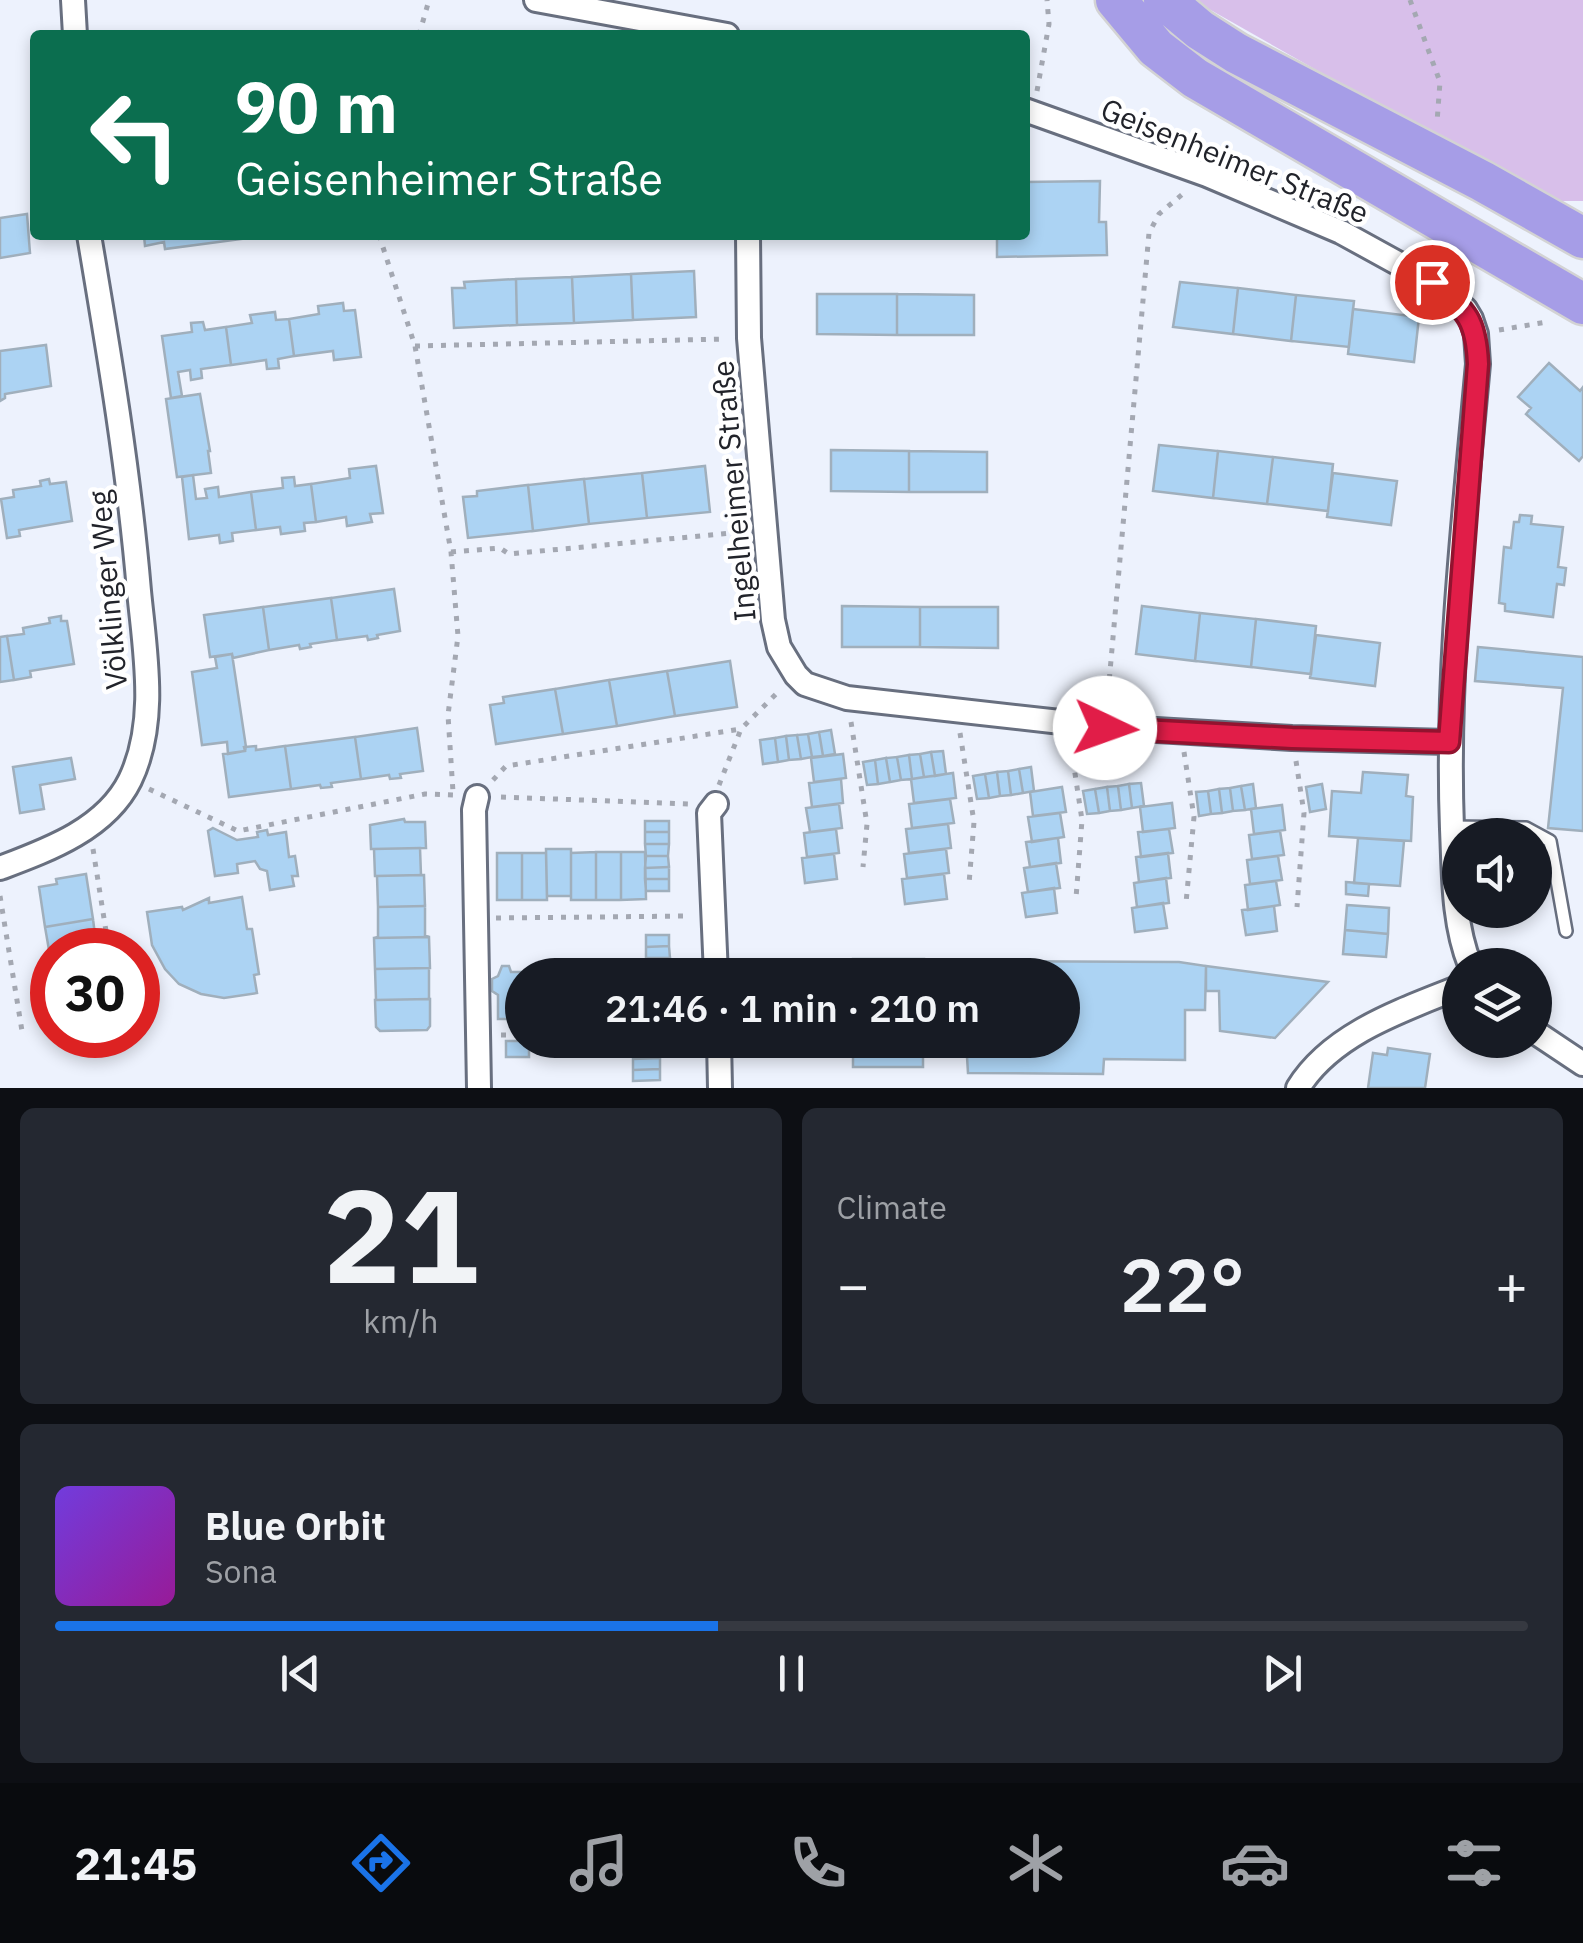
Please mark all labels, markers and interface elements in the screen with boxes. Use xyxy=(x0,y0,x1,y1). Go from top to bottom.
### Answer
text: 90 m xyxy=(235,61,398,152)
icon: left xyxy=(70,70,200,200)
street label: Geisenheimer Straße xyxy=(1095,88,1375,232)
text: Geisenheimer Straße xyxy=(235,149,663,207)
pin xyxy=(1390,240,1475,325)
icon: arrive xyxy=(1405,255,1460,310)
street label: Ingelheimer Straße xyxy=(702,359,764,623)
street label: Völklinger Weg xyxy=(79,489,135,691)
position arrow xyxy=(1053,676,1157,780)
map controls xyxy=(1442,818,1552,1058)
button: sound xyxy=(1442,818,1552,928)
speed limit sign: 30 xyxy=(30,928,160,1058)
button: layers xyxy=(1442,948,1552,1058)
text: 21:46 · 1 min · 210 m xyxy=(605,983,980,1032)
text: 21 xyxy=(323,1150,479,1319)
text: Climate xyxy=(837,1186,947,1228)
text: 22° xyxy=(1120,1235,1245,1333)
text: − xyxy=(837,1249,870,1320)
text: + xyxy=(1495,1249,1528,1320)
text: km/h xyxy=(363,1300,438,1342)
text: Blue Orbit xyxy=(205,1501,386,1550)
text: Sona xyxy=(205,1550,277,1592)
icon: previous xyxy=(273,1646,328,1701)
icon: pause xyxy=(764,1646,819,1701)
icon: next xyxy=(1255,1646,1310,1701)
icon: directions xyxy=(346,1828,416,1898)
icon: music xyxy=(564,1828,634,1898)
icon: phone xyxy=(783,1828,853,1898)
icon: climate xyxy=(1001,1828,1071,1898)
icon: car xyxy=(1220,1828,1290,1898)
icon: filters xyxy=(1439,1828,1509,1898)
text: 21:45 xyxy=(74,1834,197,1892)

